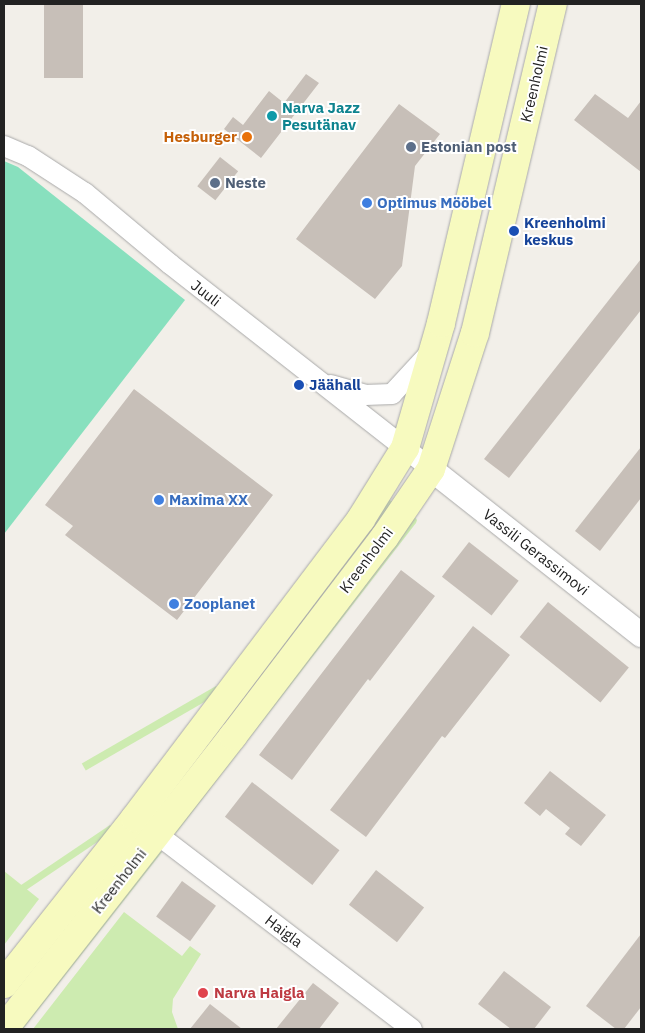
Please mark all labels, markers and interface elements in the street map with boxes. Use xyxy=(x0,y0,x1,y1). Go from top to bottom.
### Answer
street label: Kreenholmi xyxy=(516,44,552,124)
place label: Narva Jazz Pesutänav xyxy=(282,98,360,133)
marker: Narva Jazz Pesutänav xyxy=(266,110,278,122)
place label: Hesburger xyxy=(164,128,237,146)
marker: Hesburger xyxy=(241,131,253,143)
place label: Estonian post xyxy=(421,138,517,156)
marker: Estonian post xyxy=(405,141,417,153)
place label: Neste xyxy=(225,174,266,192)
marker: Neste xyxy=(209,177,221,189)
place label: Optimus Mööbel xyxy=(377,194,492,212)
marker: Optimus Mööbel xyxy=(361,197,373,209)
place label: Kreenholmi keskus xyxy=(524,213,606,248)
marker: Kreenholmi keskus xyxy=(508,225,520,237)
street label: Juuli xyxy=(188,276,224,310)
place label: Jäähall xyxy=(309,376,361,394)
marker: Jäähall xyxy=(293,379,305,391)
place label: Maxima XX xyxy=(169,491,248,509)
marker: Maxima XX xyxy=(153,494,165,506)
street label: Vassili Gerassimovi xyxy=(480,505,592,599)
street label: Kreenholmi xyxy=(335,524,397,596)
place label: Zooplanet xyxy=(184,595,255,613)
marker: Zooplanet xyxy=(168,598,180,610)
street label: Kreenholmi xyxy=(88,845,150,917)
street label: Haigla xyxy=(262,911,306,951)
place label: Narva Haigla xyxy=(214,984,305,1002)
marker: Narva Haigla xyxy=(196,986,210,1000)

